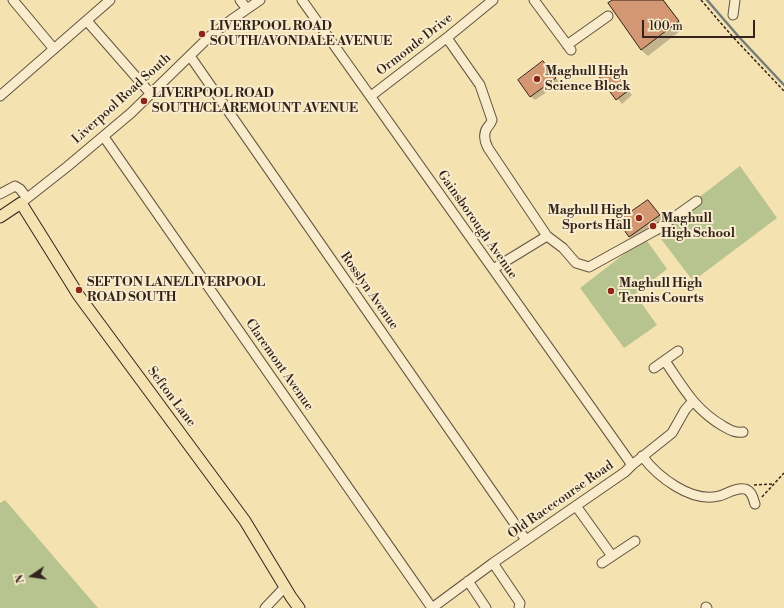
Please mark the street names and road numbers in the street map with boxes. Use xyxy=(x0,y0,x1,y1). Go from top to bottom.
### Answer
street label: Ormonde Drive xyxy=(374,10,456,80)
street label: Liverpool Road South xyxy=(69,50,175,148)
street label: Gainsborough Avenue xyxy=(434,168,520,282)
street label: Rosslyn Avenue xyxy=(336,249,402,333)
street label: Claremont Avenue xyxy=(242,316,316,414)
street label: Sefton Lane xyxy=(143,364,199,430)
street label: Old Racecourse Road xyxy=(505,458,617,542)

